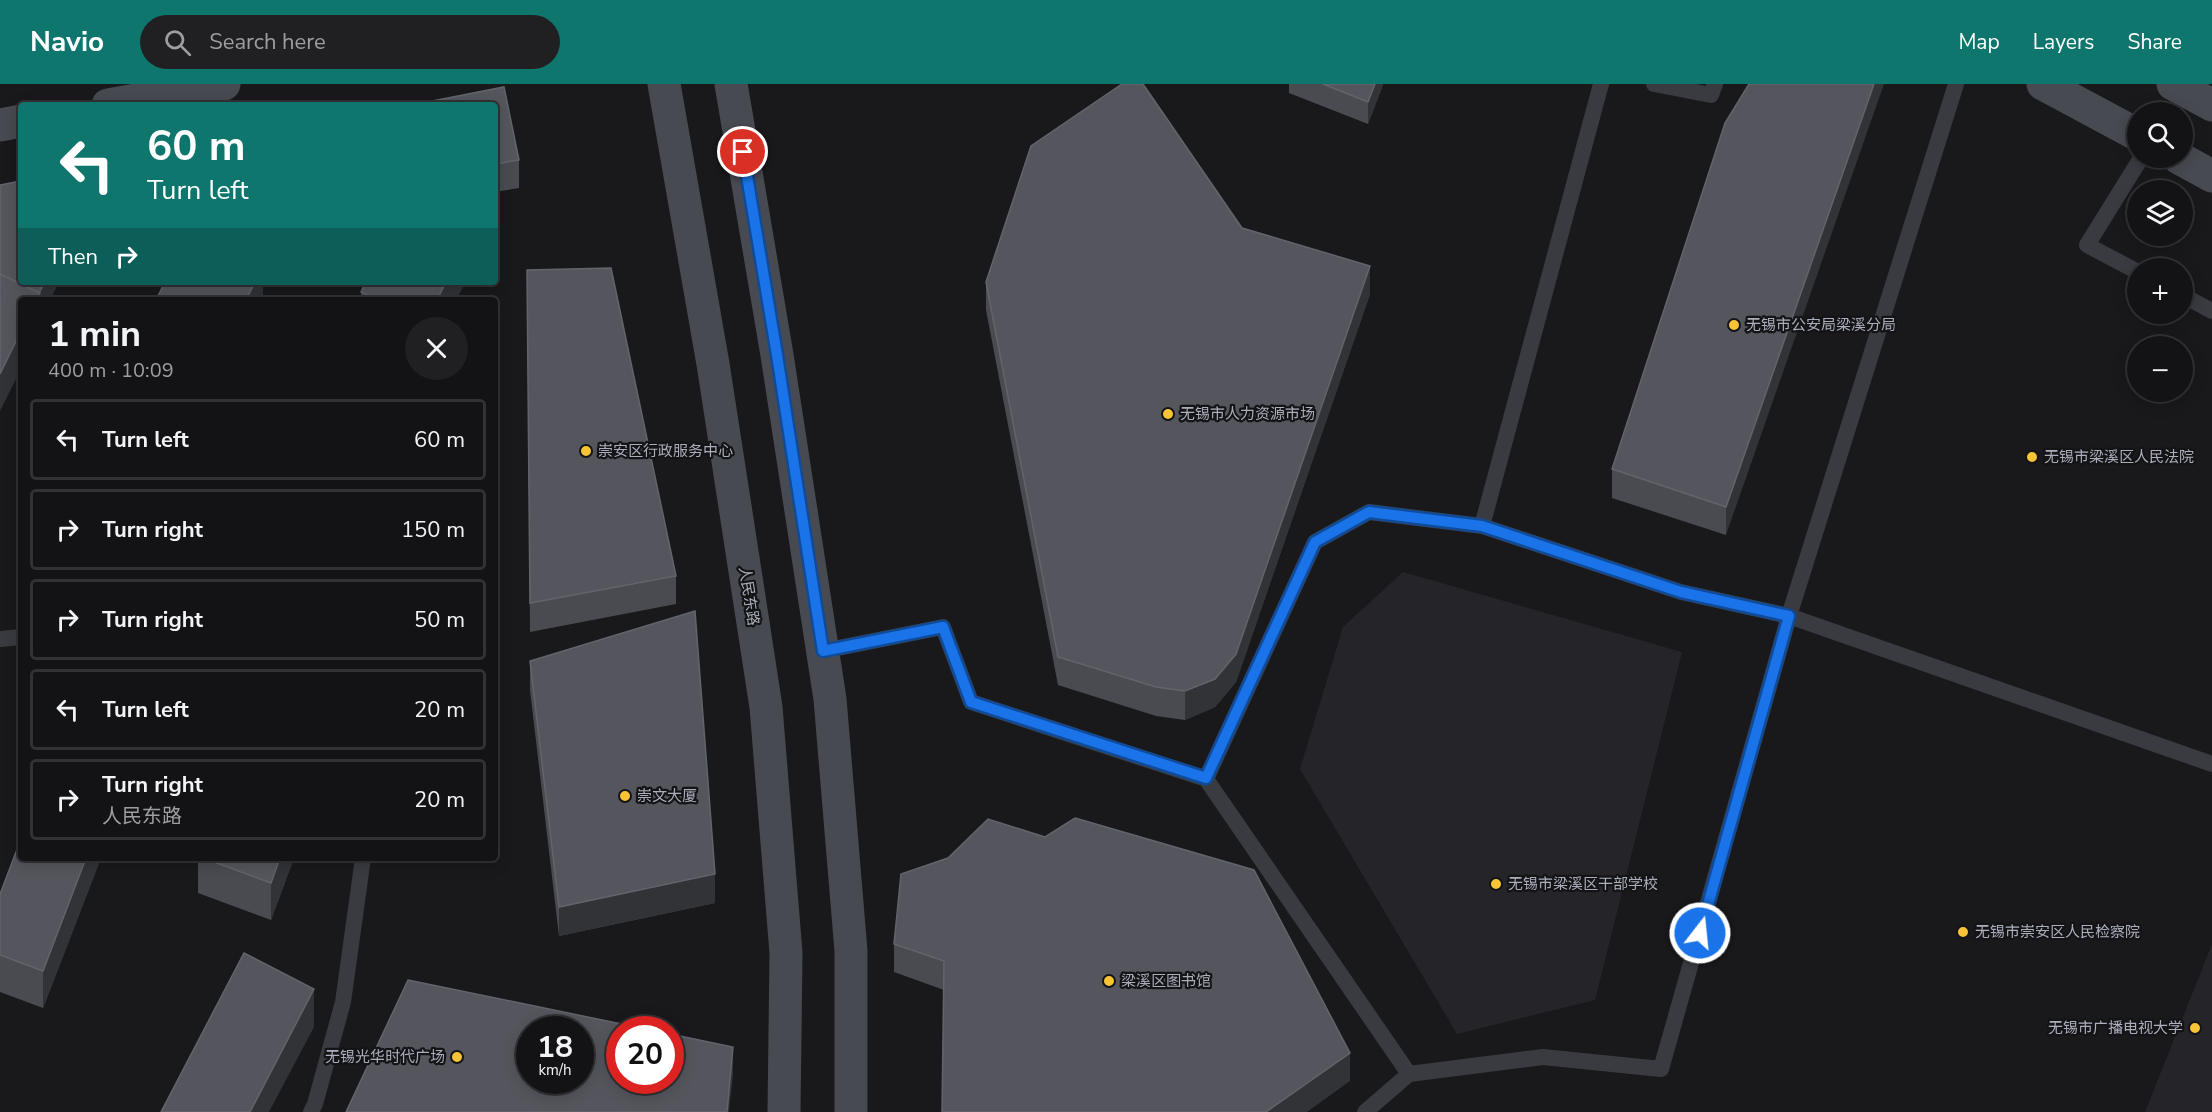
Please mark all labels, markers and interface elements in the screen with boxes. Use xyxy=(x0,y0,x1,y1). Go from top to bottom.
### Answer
search box xyxy=(140,15,560,69)
text: Navio xyxy=(30,23,104,61)
icon: search xyxy=(161,26,194,59)
text: Search here xyxy=(209,27,326,57)
text: Map xyxy=(1958,28,2000,56)
text: Layers xyxy=(2033,28,2094,56)
text: Share xyxy=(2127,28,2182,56)
map controls xyxy=(2127,102,2193,402)
button: search xyxy=(2127,102,2193,168)
text: 60 m xyxy=(147,118,246,175)
icon: left xyxy=(48,126,126,204)
pin xyxy=(717,126,768,177)
icon: arrive xyxy=(726,135,759,168)
text: Turn left xyxy=(147,172,248,209)
button: layers xyxy=(2127,180,2193,246)
icon: right xyxy=(110,240,143,273)
text: Then xyxy=(48,242,98,272)
button: + xyxy=(2127,258,2193,324)
text: 1 min xyxy=(48,310,141,359)
place label: 无锡市公安局梁溪分局 xyxy=(1746,315,1896,335)
button: close xyxy=(405,317,468,380)
marker: 无锡市公安局梁溪分局 xyxy=(1727,318,1741,332)
button: − xyxy=(2127,336,2193,402)
text: 400 m · 10:09 xyxy=(48,357,174,384)
place label: 无锡市人力资源市场 xyxy=(1180,404,1315,424)
marker: 无锡市人力资源市场 xyxy=(1161,407,1175,421)
icon: left xyxy=(51,423,84,456)
text: Turn left xyxy=(102,425,189,455)
text: 60 m xyxy=(414,425,465,455)
place label: 崇安区行政服务中心 xyxy=(598,441,733,461)
marker: 崇安区行政服务中心 xyxy=(579,444,593,458)
place label: 无锡市梁溪区人民法院 xyxy=(2044,447,2194,467)
marker: 无锡市梁溪区人民法院 xyxy=(2025,450,2039,464)
icon: right xyxy=(51,513,84,546)
text: Turn right xyxy=(102,515,203,545)
text: 150 m xyxy=(401,515,465,545)
street label: 人民东路 xyxy=(734,565,764,627)
icon: right xyxy=(51,603,84,636)
text: Turn right xyxy=(102,605,203,635)
text: 50 m xyxy=(414,605,465,635)
icon: left xyxy=(51,693,84,726)
text: Turn left xyxy=(102,695,189,725)
text: 20 m xyxy=(414,695,465,725)
text: Turn right xyxy=(102,770,203,800)
icon: right xyxy=(51,783,84,816)
text: 20 m xyxy=(414,785,465,815)
place label: 崇文大厦 xyxy=(637,786,697,806)
marker: 崇文大厦 xyxy=(618,789,632,803)
text: 人民东路 xyxy=(102,803,182,830)
place label: 无锡市梁溪区干部学校 xyxy=(1508,874,1658,894)
marker: 无锡市梁溪区干部学校 xyxy=(1489,877,1503,891)
position arrow xyxy=(1668,901,1732,965)
place label: 无锡市崇安区人民检察院 xyxy=(1975,922,2140,942)
marker: 无锡市崇安区人民检察院 xyxy=(1956,925,1970,939)
place label: 梁溪区图书馆 xyxy=(1121,971,1211,991)
marker: 梁溪区图书馆 xyxy=(1102,974,1116,988)
speed limit sign: 20 xyxy=(606,1016,684,1094)
place label: 无锡市广播电视大学 xyxy=(2048,1018,2183,1038)
marker: 无锡市广播电视大学 xyxy=(2188,1021,2202,1035)
text: 18 xyxy=(537,1027,573,1068)
place label: 无锡光华时代广场 xyxy=(325,1047,445,1067)
marker: 无锡光华时代广场 xyxy=(450,1050,464,1064)
text: km/h xyxy=(538,1060,572,1080)

